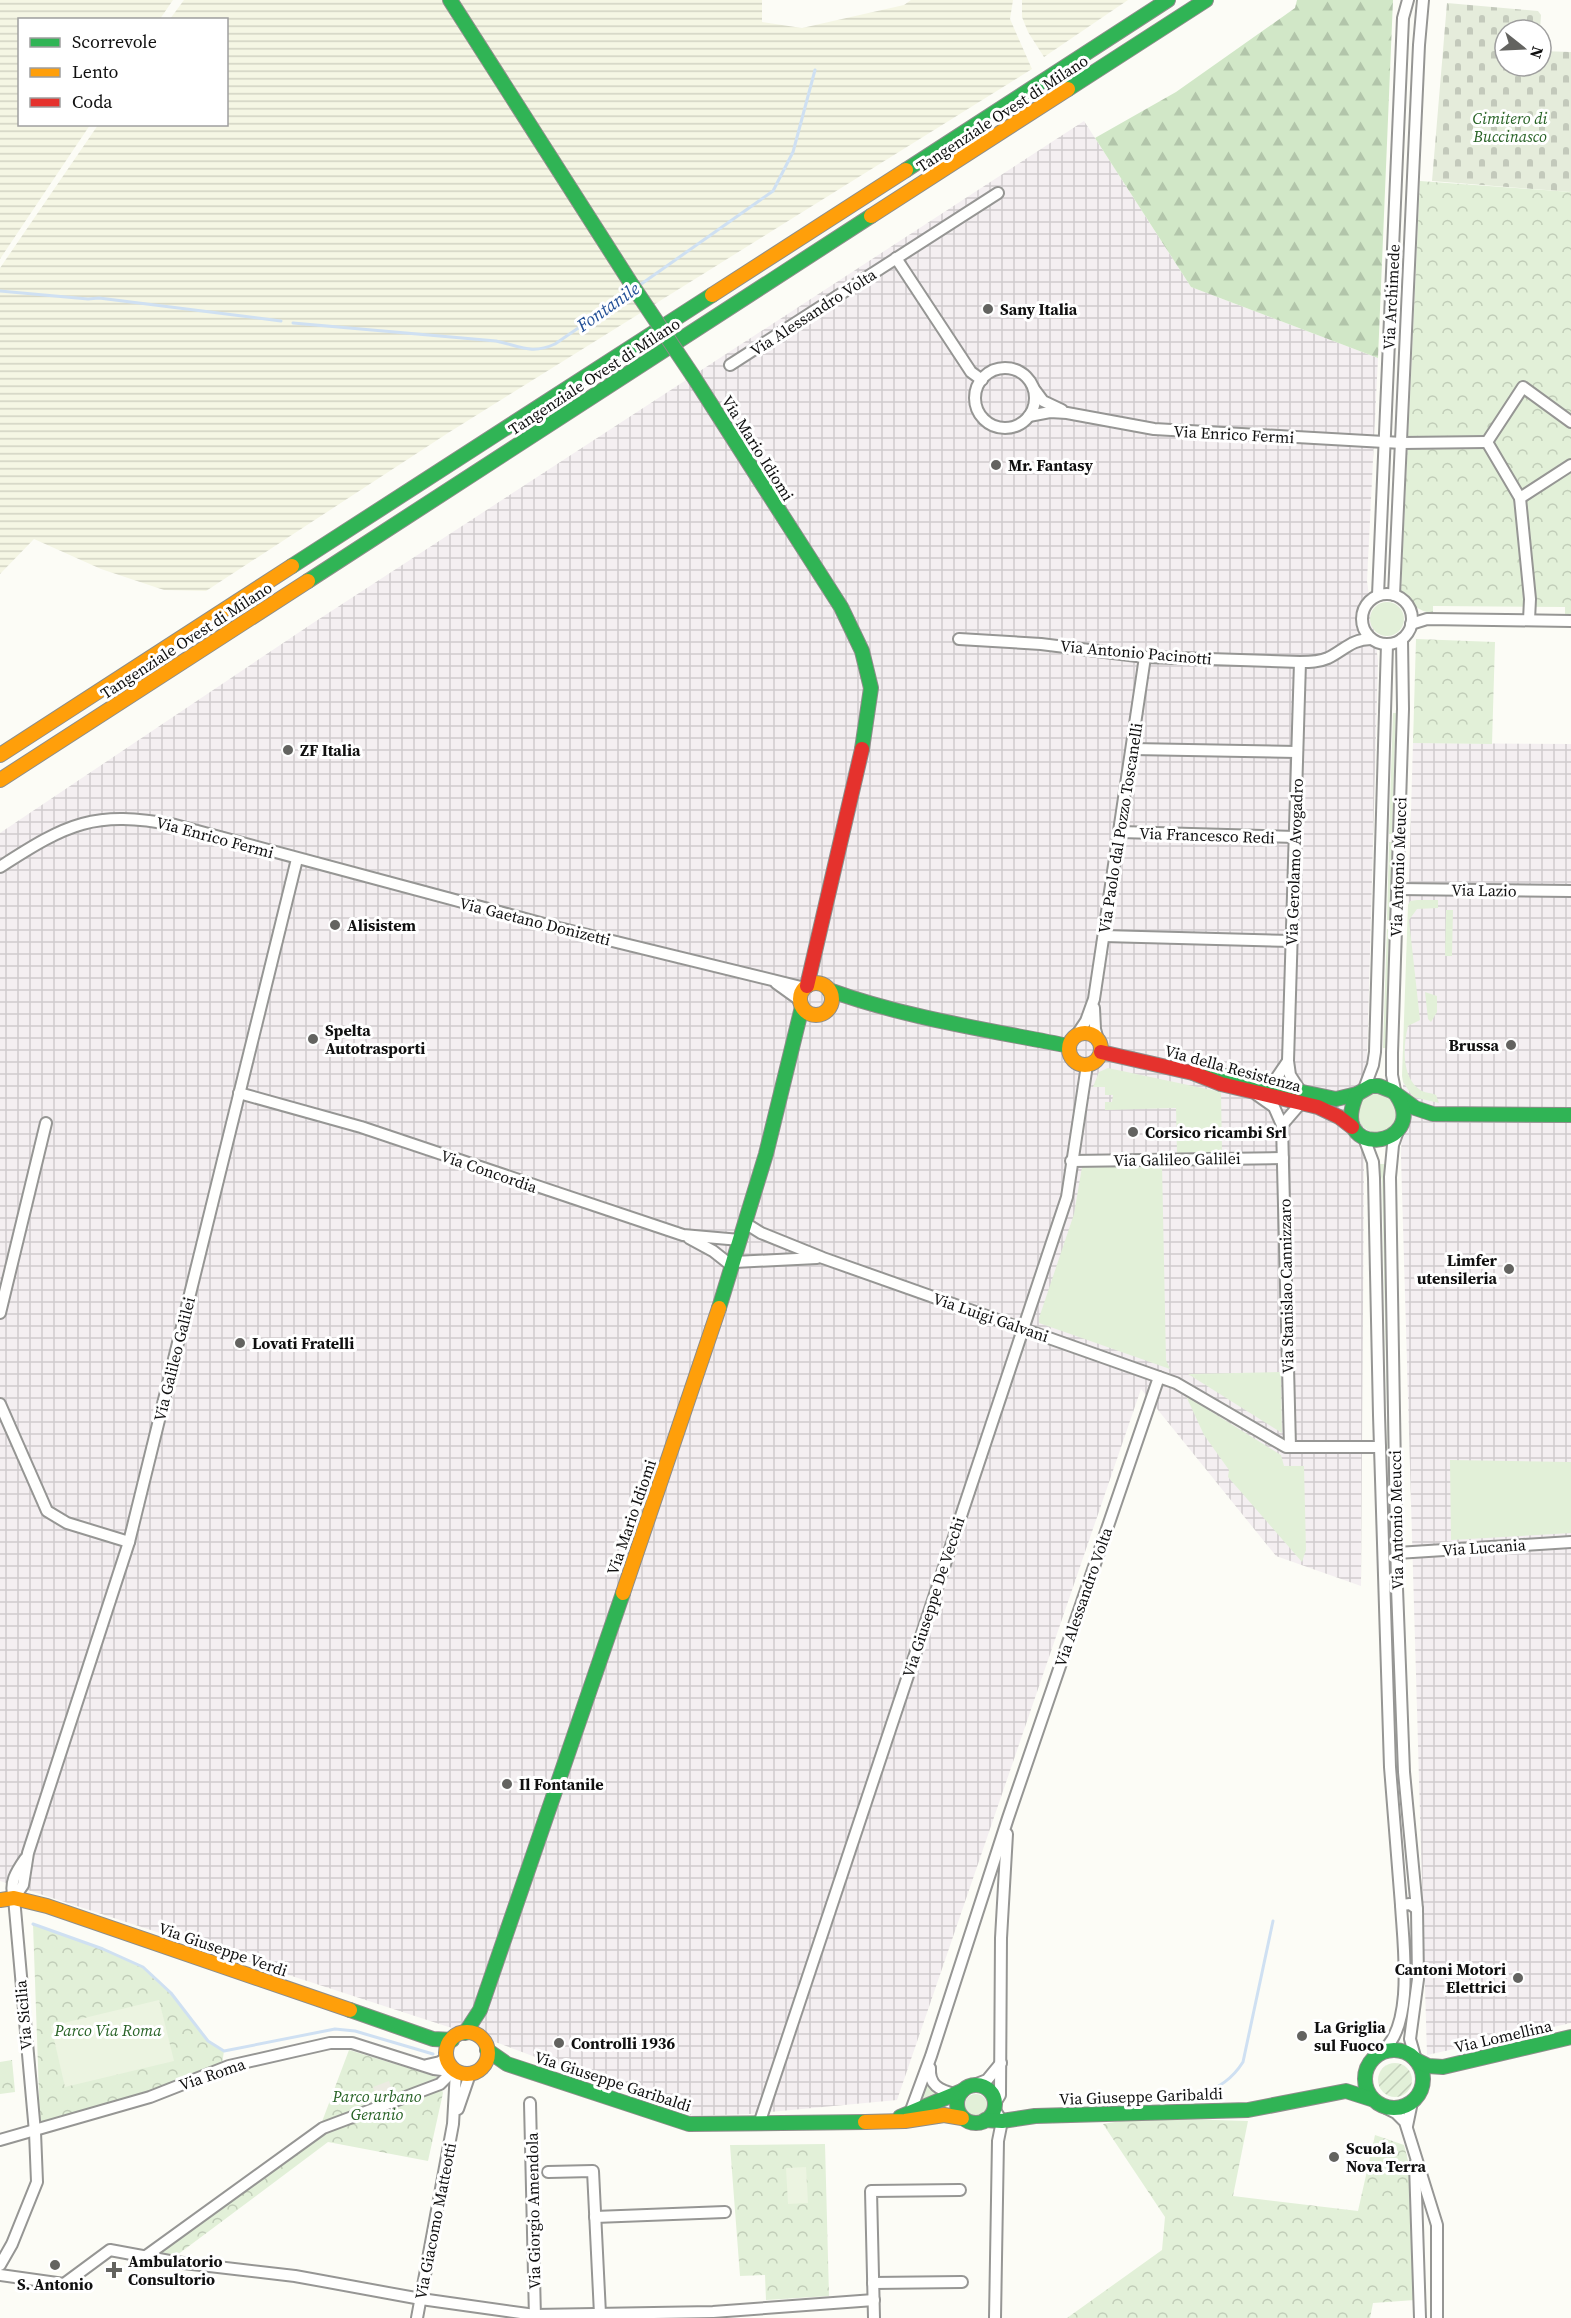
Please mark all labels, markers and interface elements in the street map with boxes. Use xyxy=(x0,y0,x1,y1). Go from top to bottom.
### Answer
legend xyxy=(18,18,228,126)
north arrow xyxy=(1493,18,1553,78)
text: Scorrevole xyxy=(72,29,157,54)
text: N xyxy=(1525,44,1550,62)
street label: Tangenziale Ovest di Milano xyxy=(912,49,1092,177)
text: Lento xyxy=(72,59,119,84)
text: Coda xyxy=(72,89,113,114)
park label: Cimitero di Buccinasco xyxy=(1472,107,1548,147)
street label: Via Archimede xyxy=(1377,243,1405,351)
street label: Via Alessandro Volta xyxy=(746,262,881,361)
water label: Fontanile xyxy=(570,275,645,338)
place label: Sany Italia xyxy=(1000,298,1078,320)
marker: Sany Italia xyxy=(981,302,995,316)
street label: Tangenziale Ovest di Milano xyxy=(504,312,684,440)
street label: Via Mario Idiomi xyxy=(717,391,799,505)
street label: Via Enrico Fermi xyxy=(1173,420,1295,448)
place label: Mr. Fantasy xyxy=(1008,454,1093,476)
marker: Mr. Fantasy xyxy=(989,458,1003,472)
street label: Tangenziale Ovest di Milano xyxy=(96,576,276,704)
street label: Via Antonio Pacinotti xyxy=(1059,634,1213,670)
street label: Via Paolo dal Pozzo Toscanelli xyxy=(1092,721,1148,935)
place label: ZF Italia xyxy=(300,739,361,761)
marker: ZF Italia xyxy=(281,743,295,757)
street label: Via Gerolamo Avogadro xyxy=(1280,778,1308,946)
street label: Via Antonio Meucci xyxy=(1385,796,1411,937)
street label: Via Enrico Fermi xyxy=(154,811,276,863)
street label: Via Francesco Redi xyxy=(1139,822,1275,848)
street label: Via Lazio xyxy=(1451,878,1517,902)
street label: Via Gaetano Donizetti xyxy=(457,892,613,950)
place label: Alisistem xyxy=(347,914,417,936)
marker: Alisistem xyxy=(328,918,342,932)
place label: Spelta Autotrasporti xyxy=(325,1019,425,1059)
marker: Spelta Autotrasporti xyxy=(306,1032,320,1046)
place label: Brussa xyxy=(1448,1034,1499,1056)
marker: Brussa xyxy=(1504,1038,1518,1052)
street label: Via della Resistenza xyxy=(1162,1039,1305,1097)
place label: Corsico ricambi Srl xyxy=(1145,1121,1287,1143)
marker: Corsico ricambi Srl xyxy=(1126,1125,1140,1139)
street label: Via Concordia xyxy=(438,1144,541,1198)
street label: Via Galileo Galilei xyxy=(1113,1147,1241,1171)
street label: Via Stanislao Cannizzaro xyxy=(1273,1198,1299,1374)
place label: Limfer utensileria xyxy=(1417,1249,1498,1289)
marker: Limfer utensileria xyxy=(1502,1262,1516,1276)
street label: Via Luigi Galvani xyxy=(930,1287,1052,1347)
street label: Via Galileo Galilei xyxy=(148,1294,200,1423)
place label: Lovati Fratelli xyxy=(252,1332,354,1354)
marker: Lovati Fratelli xyxy=(233,1336,247,1350)
street label: Via Antonio Meucci xyxy=(1384,1450,1408,1590)
street label: Via Mario Idiomi xyxy=(601,1456,661,1578)
street label: Via Giuseppe De Vecchi xyxy=(897,1514,969,1680)
street label: Via Alessandro Volta xyxy=(1049,1523,1117,1670)
street label: Via Lucania xyxy=(1441,1533,1527,1561)
place label: Il Fontanile xyxy=(519,1773,604,1795)
marker: Il Fontanile xyxy=(500,1777,514,1791)
street label: Via Giuseppe Verdi xyxy=(156,1917,291,1981)
place label: Cantoni Motori Elettrici xyxy=(1395,1958,1506,1998)
marker: Cantoni Motori Elettrici xyxy=(1511,1971,1525,1985)
street label: Via Sicilia xyxy=(9,1978,37,2051)
street label: Via Lomellina xyxy=(1452,2014,1555,2058)
place label: La Griglia sul Fuoco xyxy=(1314,2016,1386,2056)
park label: Parco Via Roma xyxy=(53,2019,162,2041)
marker: La Griglia sul Fuoco xyxy=(1295,2029,1309,2043)
place label: Controlli 1936 xyxy=(571,2032,675,2054)
marker: Controlli 1936 xyxy=(552,2036,566,2050)
street label: Via Giuseppe Garibaldi xyxy=(532,2045,694,2117)
street label: Via Roma xyxy=(176,2052,249,2096)
street label: Via Giuseppe Garibaldi xyxy=(1059,2082,1223,2110)
park label: Parco urbano Geranio xyxy=(331,2085,422,2125)
street label: Via Giorgio Amendola xyxy=(521,2132,545,2290)
place label: Scuola Nova Terra xyxy=(1346,2137,1427,2177)
street label: Via Giacomo Matteotti xyxy=(409,2141,461,2301)
marker: Scuola Nova Terra xyxy=(1327,2150,1341,2164)
place label: Ambulatorio Consultorio xyxy=(128,2250,223,2290)
marker: S. Antonio xyxy=(48,2258,62,2272)
marker: Ambulatorio Consultorio xyxy=(105,2261,123,2279)
place label: S. Antonio xyxy=(17,2273,93,2295)

